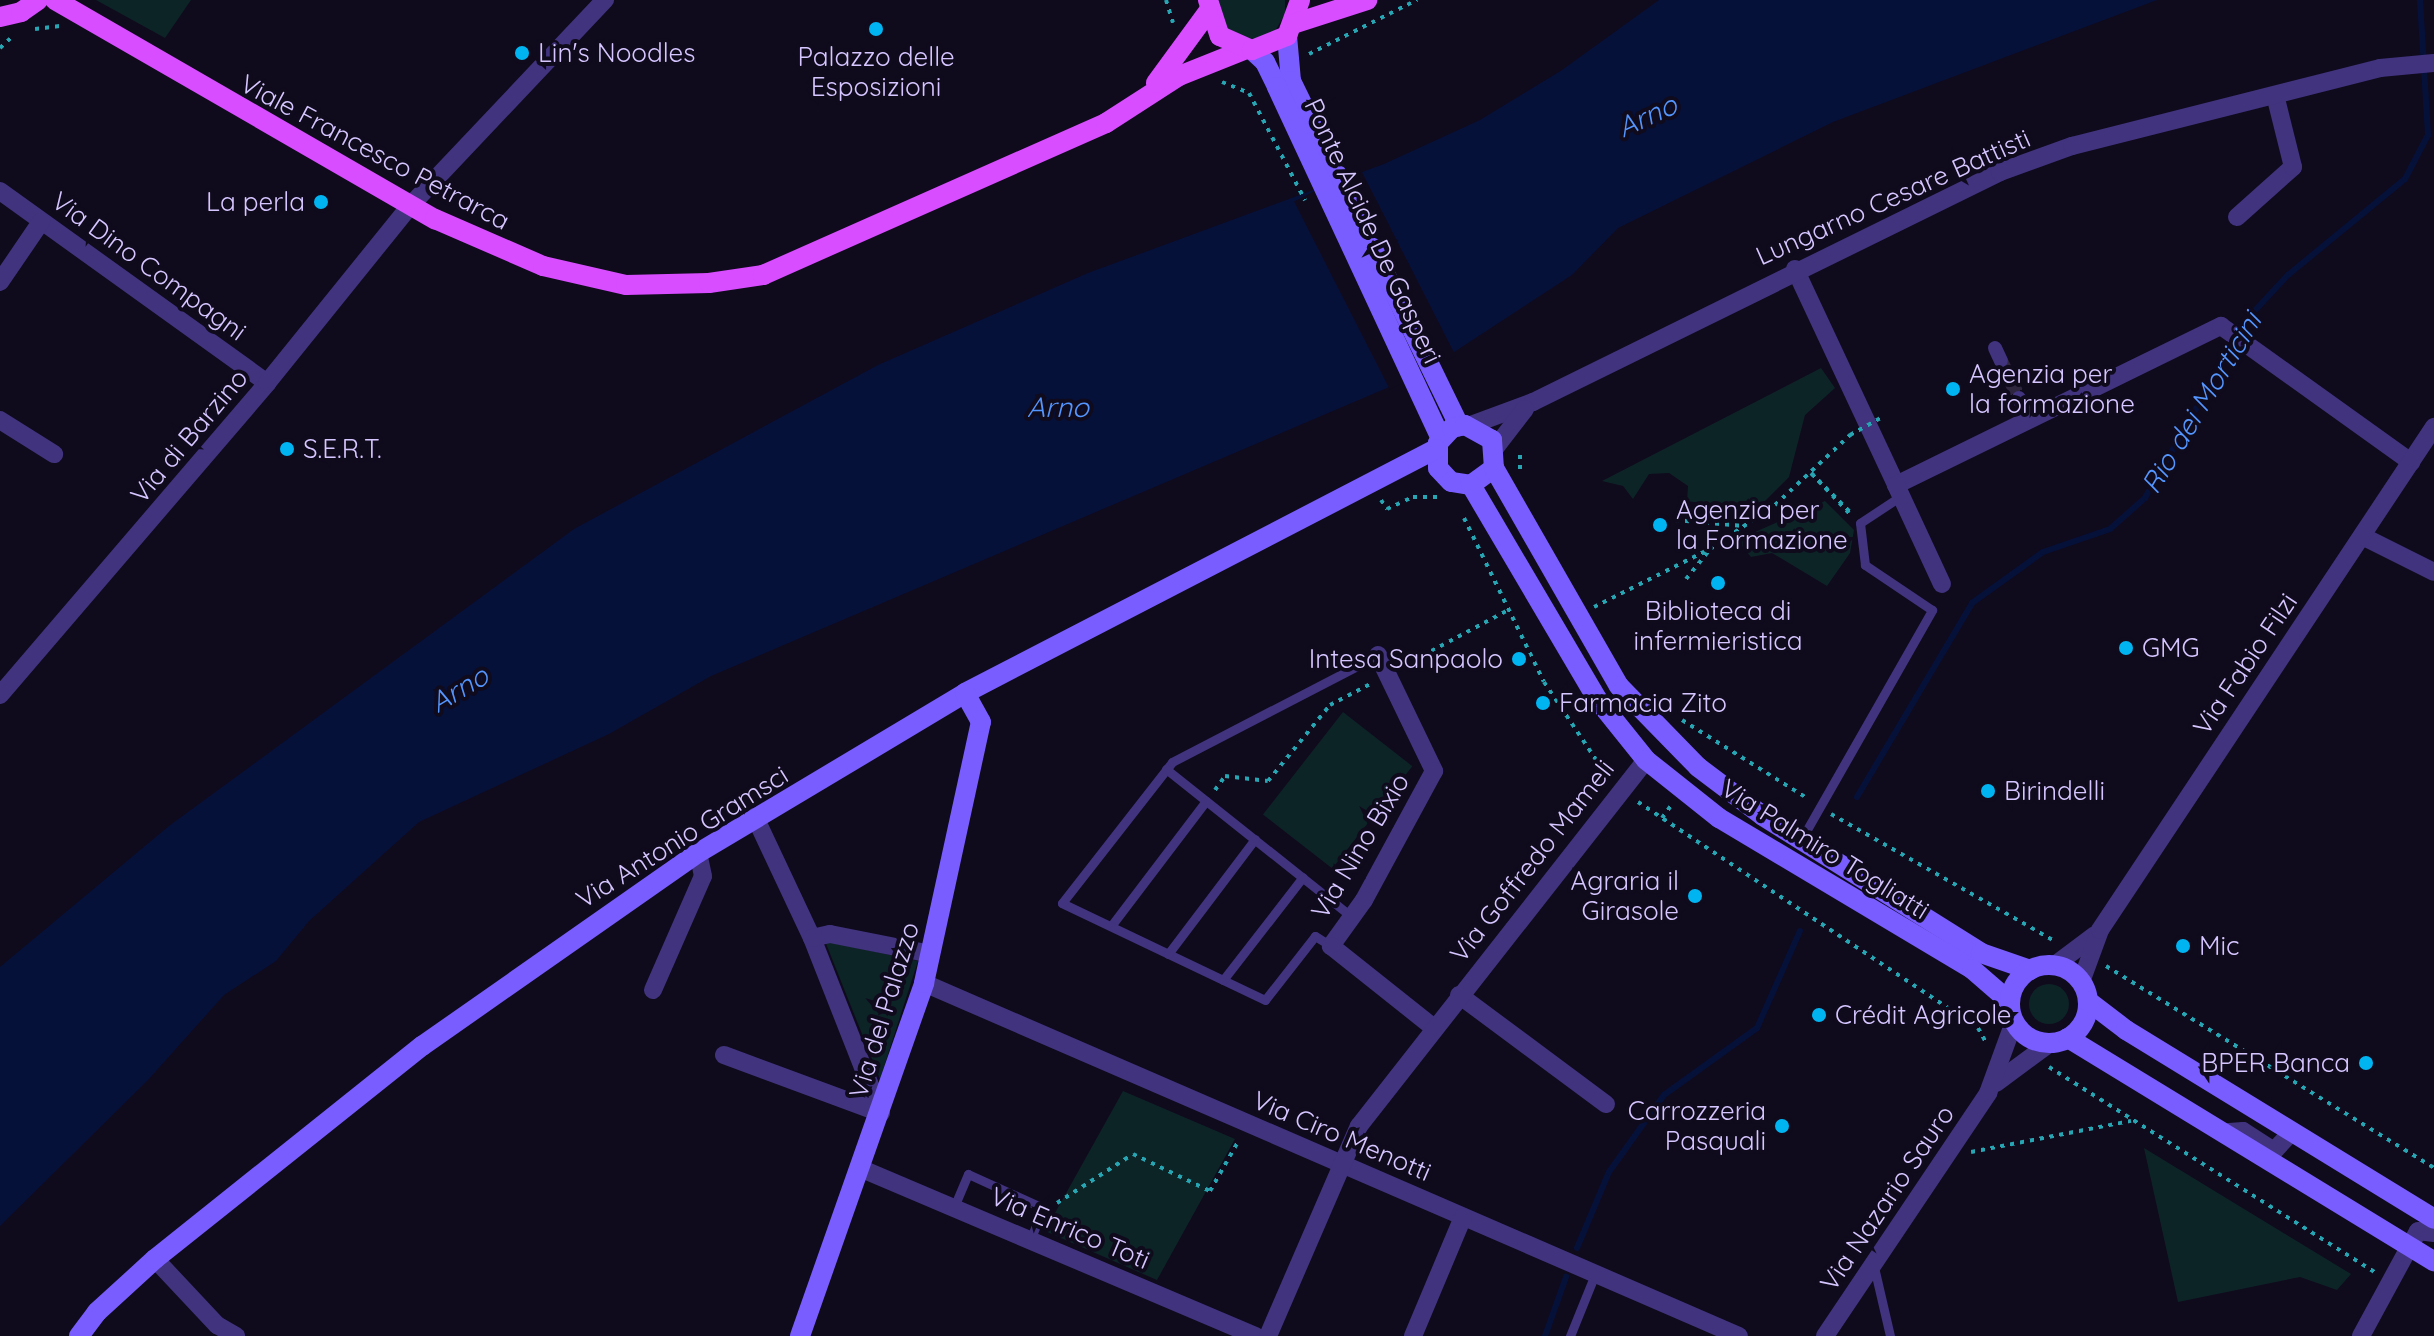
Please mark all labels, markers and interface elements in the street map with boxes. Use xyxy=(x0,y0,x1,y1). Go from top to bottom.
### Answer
marker: Palazzo delle Esposizioni xyxy=(867,20,885,38)
place label: Lin's Noodles xyxy=(538,37,695,69)
place label: Palazzo delle Esposizioni xyxy=(797,41,955,102)
marker: Lin's Noodles xyxy=(513,44,531,62)
street label: Viale Francesco Petrarca xyxy=(235,68,515,236)
water label: Arno xyxy=(1612,88,1682,144)
street label: Ponte Alcide De Gasperi xyxy=(1298,94,1448,368)
street label: Lungarno Cesare Battisti xyxy=(1751,122,2035,272)
street label: Via Dino Compagni xyxy=(46,185,252,347)
place label: La perla xyxy=(206,186,305,218)
marker: La perla xyxy=(312,193,330,211)
water label: Rio dei Morticini xyxy=(2134,307,2268,499)
place label: Agenzia per la formazione xyxy=(1969,358,2135,420)
street label: Via di Barzino xyxy=(124,363,254,509)
marker: Agenzia per la formazione xyxy=(1944,380,1962,398)
water label: Arno xyxy=(1027,390,1089,424)
place label: S.E.R.T. xyxy=(303,433,382,465)
marker: S.E.R.T. xyxy=(278,440,296,458)
place label: Agenzia per la Formazione xyxy=(1676,494,1848,556)
marker: Agenzia per la Formazione xyxy=(1651,516,1669,534)
marker: Biblioteca di infermieristica xyxy=(1709,574,1727,592)
street label: Via Fabio Filzi xyxy=(2186,587,2304,741)
place label: Biblioteca di infermieristica xyxy=(1633,595,1803,656)
place label: GMG xyxy=(2142,632,2200,664)
marker: GMG xyxy=(2117,639,2135,657)
place label: Intesa Sanpaolo xyxy=(1309,643,1503,675)
marker: Intesa Sanpaolo xyxy=(1510,650,1528,668)
water label: Arno xyxy=(424,659,494,719)
place label: Farmacia Zito xyxy=(1559,687,1727,719)
marker: Farmacia Zito xyxy=(1534,694,1552,712)
street label: Via Goffredo Mameli xyxy=(1443,754,1621,968)
street label: Via Antonio Gramsci xyxy=(570,759,794,915)
street label: Via Nino Bixio xyxy=(1304,768,1416,924)
street label: Via Palmiro Togliatti xyxy=(1715,772,1935,926)
place label: Birindelli xyxy=(2004,775,2105,807)
marker: Birindelli xyxy=(1979,782,1997,800)
place label: Agraria il Girasole xyxy=(1571,865,1679,926)
marker: Agraria il Girasole xyxy=(1686,887,1704,905)
street label: Via del Palazzo xyxy=(842,918,926,1102)
place label: Mic xyxy=(2199,930,2240,962)
marker: Mic xyxy=(2174,937,2192,955)
place label: Crédit Agricole xyxy=(1835,999,2012,1031)
marker: Crédit Agricole xyxy=(1810,1006,1828,1024)
place label: BPER Banca xyxy=(2201,1047,2350,1079)
marker: BPER Banca xyxy=(2357,1054,2375,1072)
street label: Via Ciro Menotti xyxy=(1248,1084,1436,1188)
place label: Carrozzeria Pasquali xyxy=(1628,1095,1766,1156)
street label: Via Nazario Sauro xyxy=(1813,1099,1961,1297)
marker: Carrozzeria Pasquali xyxy=(1773,1117,1791,1135)
street label: Via Enrico Toti xyxy=(986,1180,1154,1276)

